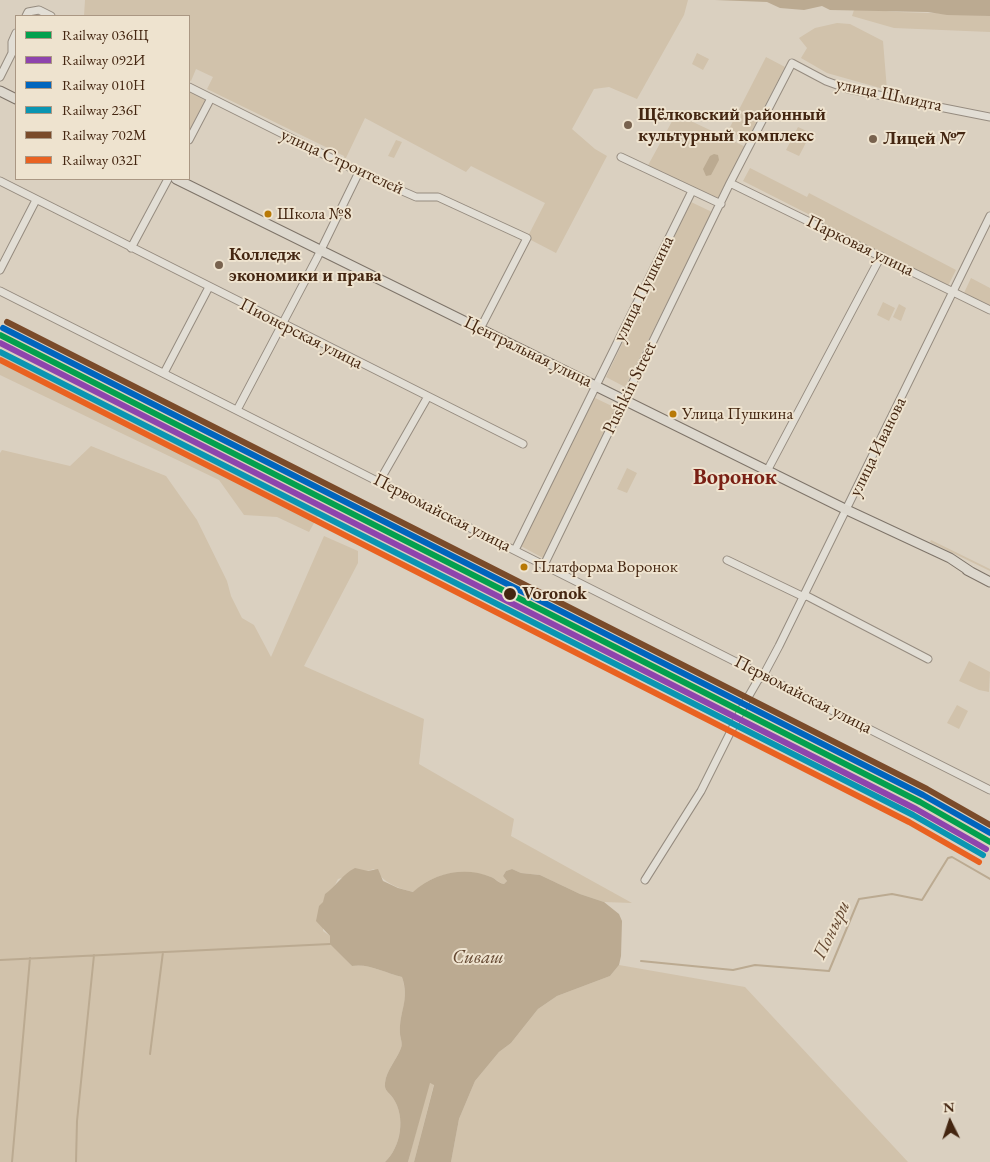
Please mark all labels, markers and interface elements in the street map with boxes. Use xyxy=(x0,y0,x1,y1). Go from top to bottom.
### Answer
legend xyxy=(15,15,190,180)
text: Railway 036Щ xyxy=(62,25,149,44)
text: Railway 092И xyxy=(62,50,145,69)
street label: улица Шмидта xyxy=(834,73,944,117)
text: Railway 010Н xyxy=(62,75,145,94)
text: Railway 236Г xyxy=(62,100,141,119)
place label: Щёлковский районный культурный комплекс xyxy=(638,104,826,146)
marker: Щёлковский районный культурный комплекс xyxy=(622,119,634,131)
street label: улица Строителей xyxy=(277,124,407,200)
text: Railway 702М xyxy=(62,125,147,144)
place label: Лицей №7 xyxy=(883,128,966,150)
marker: Лицей №7 xyxy=(867,133,879,145)
text: Railway 032Г xyxy=(62,150,141,169)
place label: Школа №8 xyxy=(277,204,352,224)
marker: Школа №8 xyxy=(263,209,273,219)
street label: Парковая улица xyxy=(803,211,917,281)
street label: улица Пушкина xyxy=(609,232,679,346)
place label: Колледж экономики и права xyxy=(229,244,382,286)
marker: Колледж экономики и права xyxy=(213,259,225,271)
street label: Пионерская улица xyxy=(236,294,366,374)
street label: Центральная улица xyxy=(460,312,596,392)
street label: Pushkin Street xyxy=(598,338,662,438)
street label: улица Иванова xyxy=(845,394,911,500)
place label: Улица Пушкина xyxy=(682,404,793,424)
marker: Улица Пушкина xyxy=(668,409,678,419)
district label: Воронок xyxy=(693,465,777,491)
street label: Первомайская улица xyxy=(369,469,515,557)
place label: Платформа Воронок xyxy=(533,557,678,577)
marker: Платформа Воронок xyxy=(519,562,529,572)
place label: Voronok xyxy=(522,583,587,605)
marker: Voronok xyxy=(502,586,518,602)
street label: Первомайская улица xyxy=(730,651,876,739)
water label: Поныри xyxy=(809,897,855,963)
water label: Сиваш xyxy=(452,947,504,969)
north arrow xyxy=(925,1097,975,1147)
text: N xyxy=(943,1098,955,1116)

